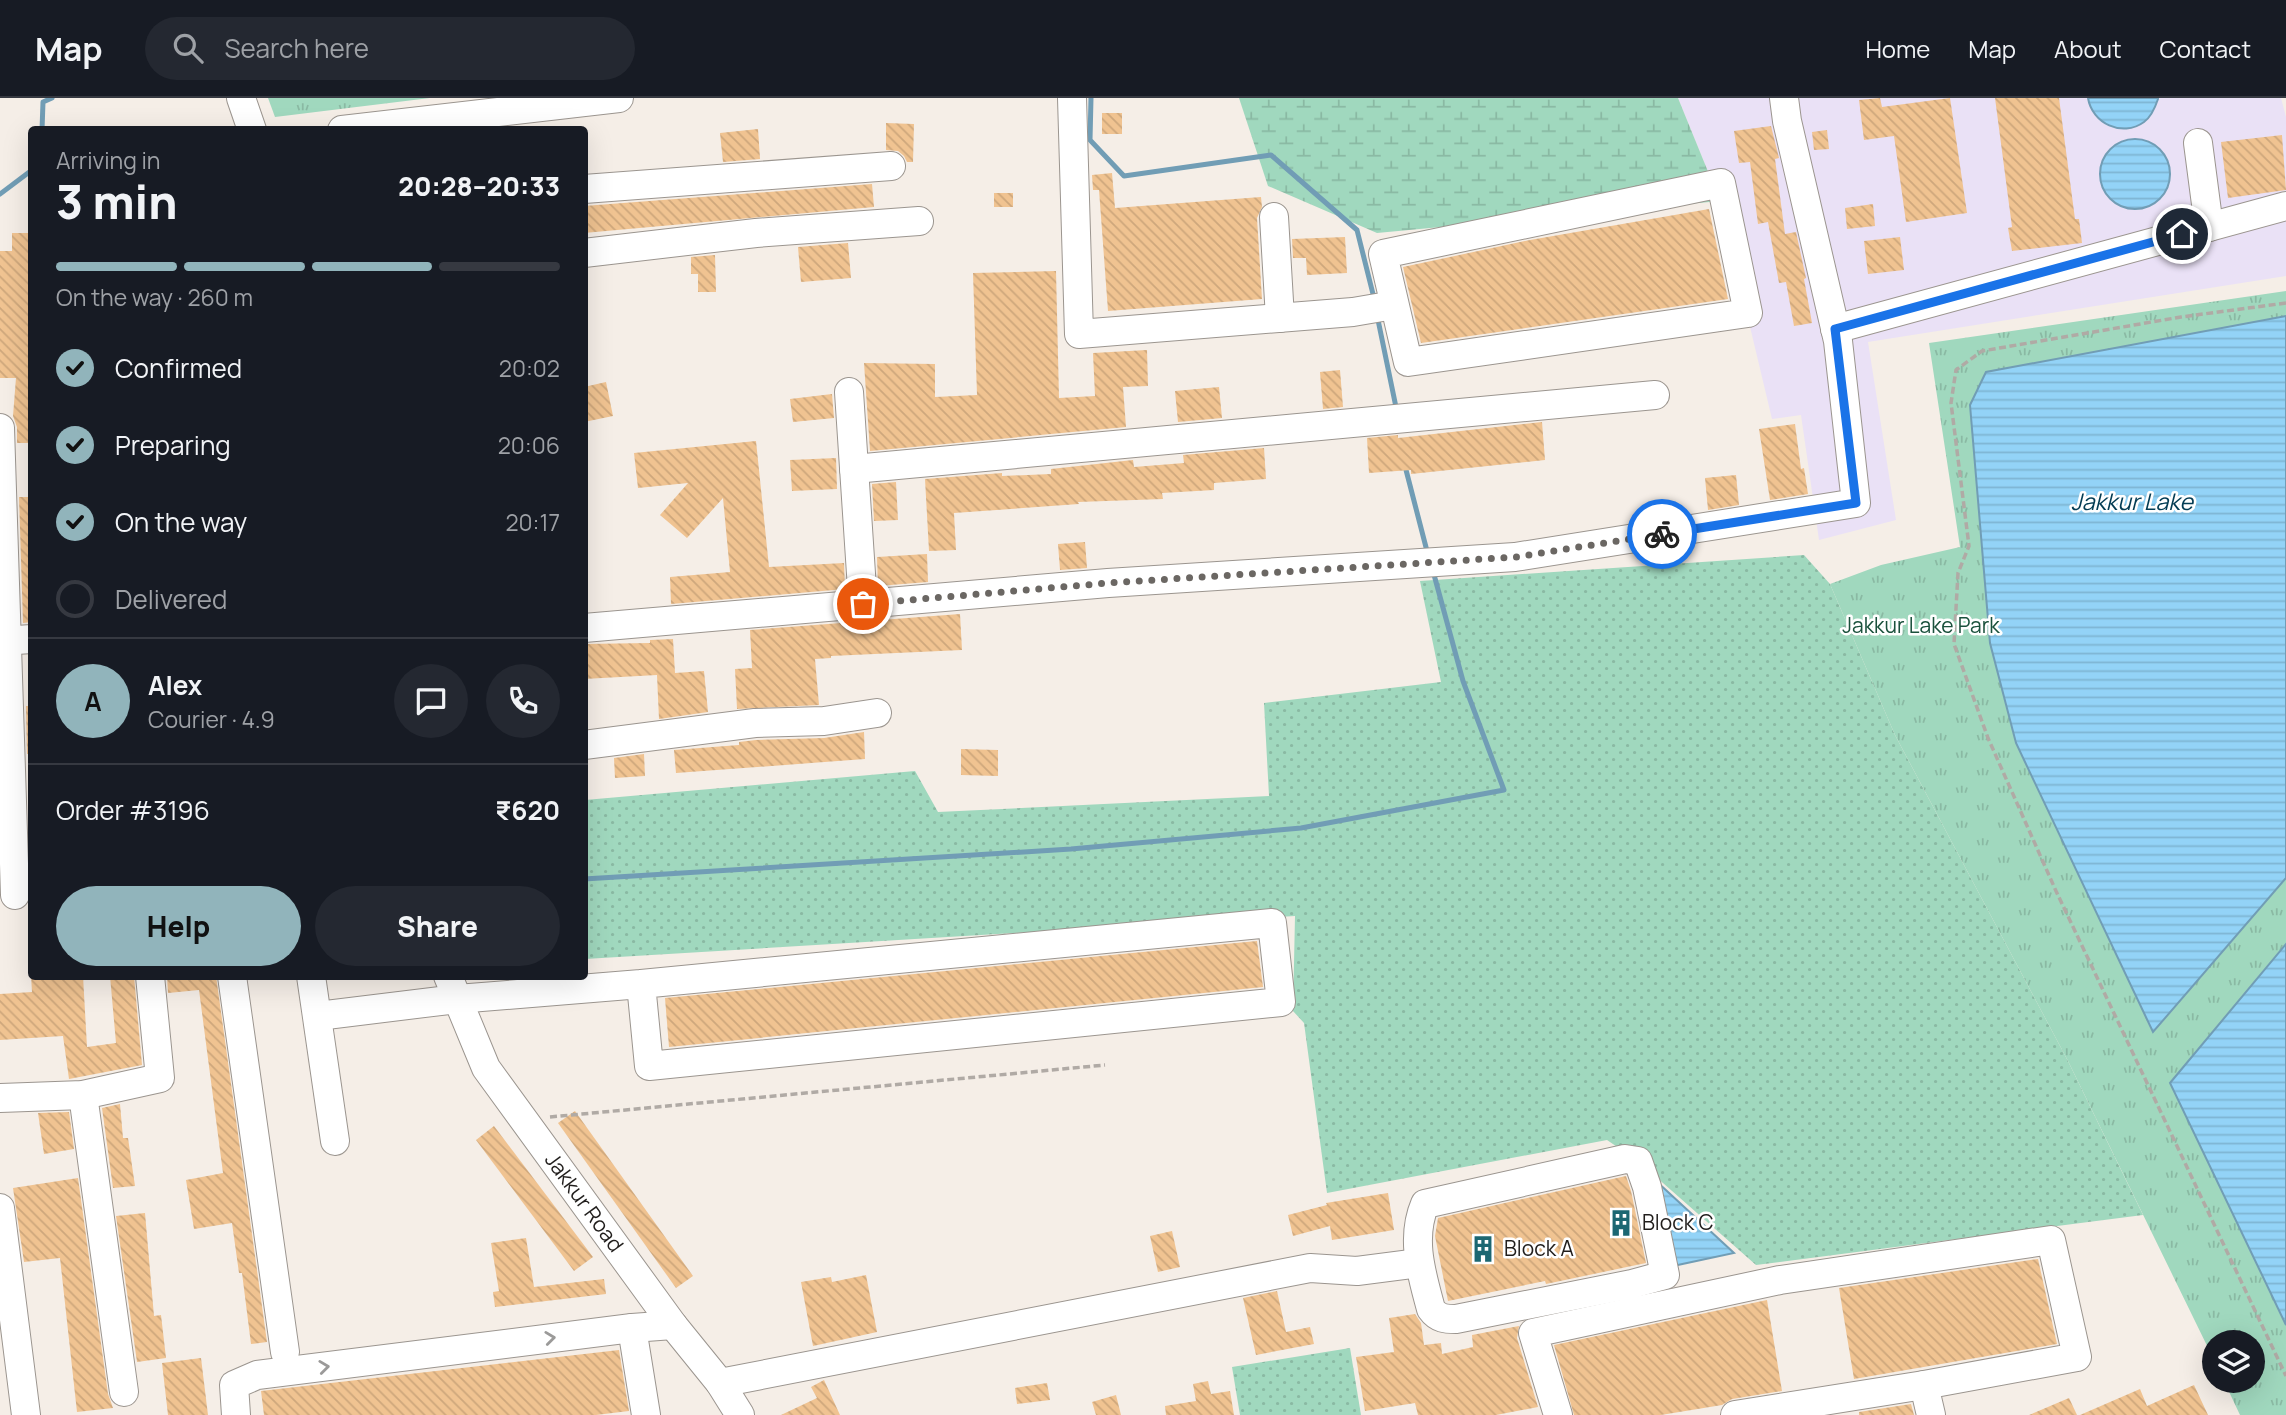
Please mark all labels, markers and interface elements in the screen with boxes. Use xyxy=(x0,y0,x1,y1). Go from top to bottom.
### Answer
search box xyxy=(145,17,635,80)
text: Map xyxy=(35,26,103,71)
icon: search xyxy=(169,29,207,67)
text: Search here xyxy=(225,30,369,66)
text: Home xyxy=(1865,32,1930,65)
text: Map xyxy=(1968,32,2016,65)
text: About xyxy=(2054,32,2122,65)
text: Contact xyxy=(2160,32,2251,65)
text: Arriving in xyxy=(56,144,161,176)
text: 20:28–20:33 xyxy=(398,168,560,204)
text: 3 min xyxy=(56,170,177,233)
pin xyxy=(2152,204,2212,264)
icon: home xyxy=(2163,215,2201,253)
text: On the way · 260 m xyxy=(56,281,253,313)
icon: check xyxy=(56,349,94,387)
text: Confirmed xyxy=(115,350,242,386)
text: 20:02 xyxy=(499,352,560,384)
icon: check xyxy=(56,426,94,464)
text: Preparing xyxy=(115,427,231,463)
text: 20:06 xyxy=(498,429,560,461)
water label: Jakkur Lake xyxy=(2071,485,2195,517)
courier xyxy=(1627,499,1697,569)
icon: check xyxy=(56,503,94,541)
text: On the way xyxy=(115,504,247,540)
text: 20:17 xyxy=(505,506,560,538)
icon: bike xyxy=(1643,515,1681,553)
pin xyxy=(833,574,893,634)
text: Delivered xyxy=(115,581,227,617)
icon: bag xyxy=(844,585,882,623)
park label: Jakkur Lake Park xyxy=(1842,611,2000,639)
button: chat xyxy=(394,664,468,738)
button: phone xyxy=(486,664,560,738)
text: Alex xyxy=(148,667,202,703)
text: A xyxy=(84,683,102,719)
text: Courier · 4.9 xyxy=(148,703,275,735)
text: Order #3196 xyxy=(56,792,210,828)
text: ₹620 xyxy=(495,792,560,828)
button: Help xyxy=(56,886,301,966)
button: Share xyxy=(315,886,560,966)
street label: Jakkur Road xyxy=(539,1147,630,1257)
building icon: Block C xyxy=(1606,1208,1636,1238)
place label: Block C xyxy=(1642,1208,1713,1236)
building icon: Block A xyxy=(1468,1234,1498,1264)
place label: Block A xyxy=(1504,1234,1574,1262)
map controls xyxy=(2202,1330,2265,1393)
button: layers xyxy=(2202,1330,2265,1393)
one-way arrow xyxy=(544,1331,556,1346)
one-way arrow xyxy=(319,1359,330,1374)

